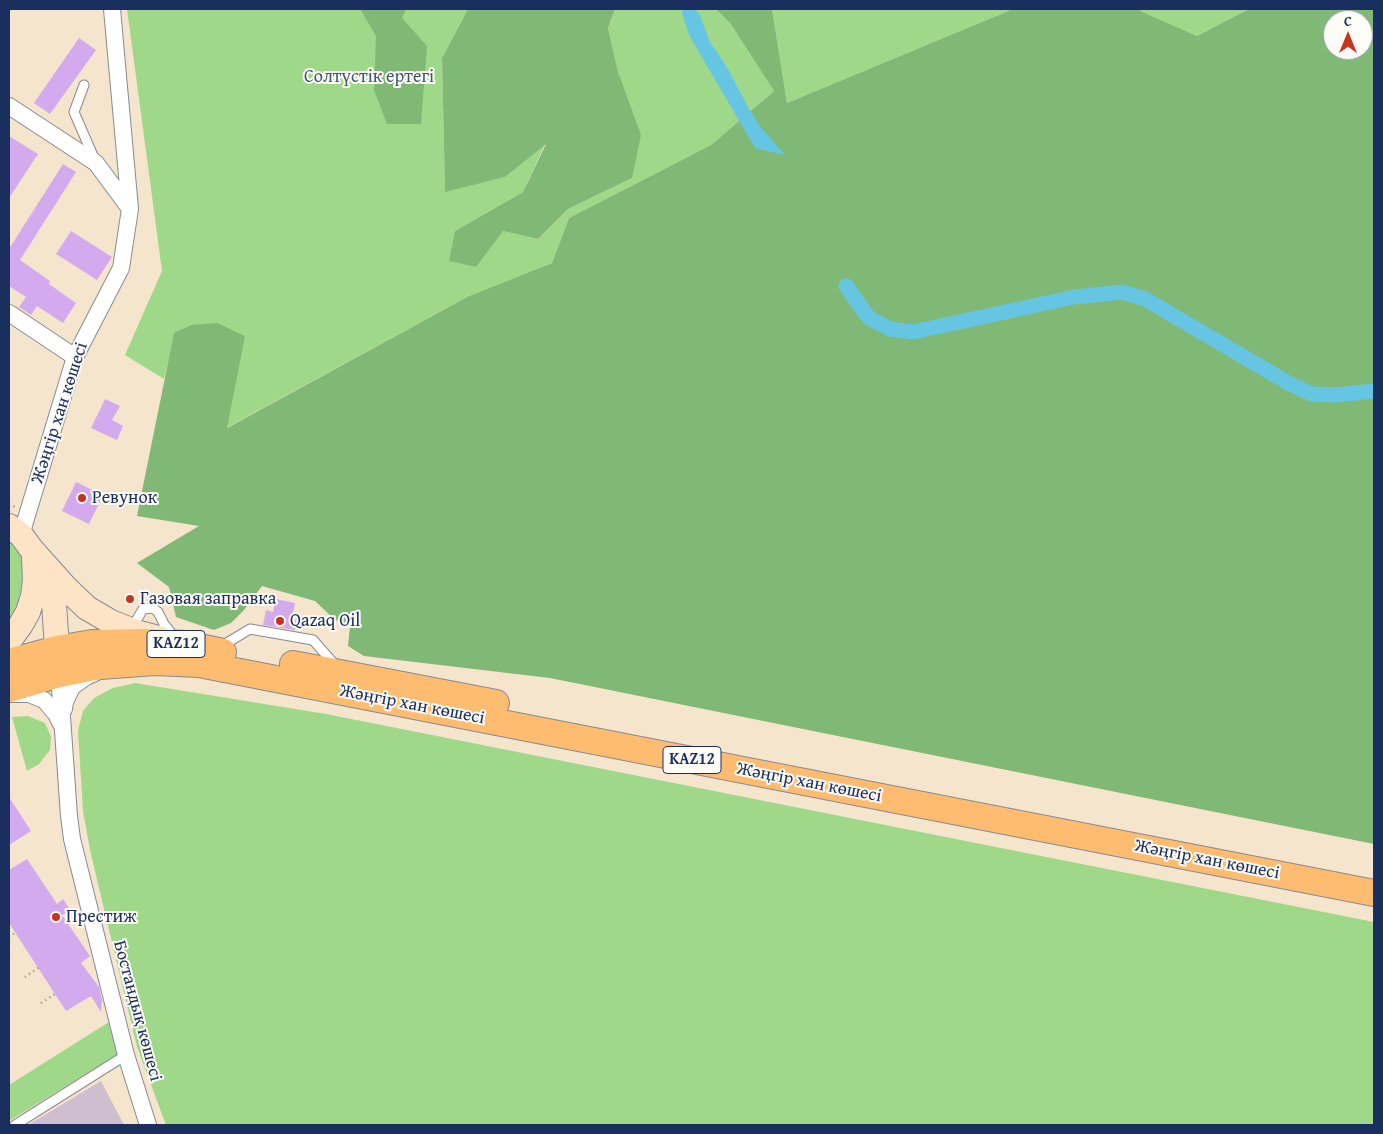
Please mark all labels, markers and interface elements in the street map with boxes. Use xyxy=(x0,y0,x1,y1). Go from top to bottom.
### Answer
north arrow xyxy=(1323,10,1373,60)
text: С xyxy=(1344,11,1352,31)
park label: Солтүстік ертегі xyxy=(304,66,434,88)
street label: Жәңгір хан көшесі xyxy=(27,340,93,486)
place label: Ревунок xyxy=(92,487,157,509)
marker: Ревунок xyxy=(76,492,88,504)
place label: Газовая заправка xyxy=(140,588,276,610)
marker: Газовая заправка xyxy=(124,593,136,605)
place label: Qazaq Oil xyxy=(290,610,360,632)
marker: Qazaq Oil xyxy=(274,615,286,627)
road number: KAZ12 xyxy=(147,630,205,658)
street label: Жәңгір хан көшесі xyxy=(338,680,486,730)
road number: KAZ12 xyxy=(663,746,721,774)
street label: Жәңгір хан көшесі xyxy=(735,758,883,808)
street label: Жәңгір хан көшесі xyxy=(1133,835,1281,885)
place label: Престиж xyxy=(66,906,136,928)
marker: Престиж xyxy=(50,911,62,923)
street label: Бостандық көшесі xyxy=(108,938,166,1084)

